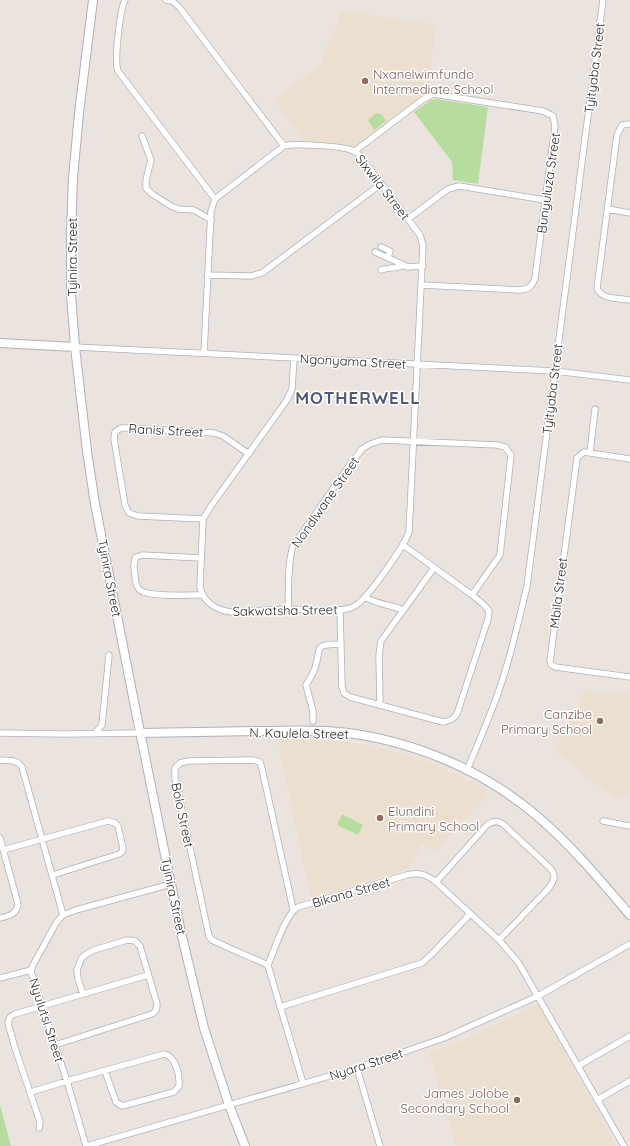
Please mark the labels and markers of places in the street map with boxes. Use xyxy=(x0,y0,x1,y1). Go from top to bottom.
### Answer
place label: Nxanelwimfundo Intermediate School xyxy=(373,66,494,97)
marker: Nxanelwimfundo Intermediate School xyxy=(360,76,370,86)
place label: Canzibe Primary School xyxy=(501,706,592,737)
marker: Canzibe Primary School xyxy=(595,716,605,726)
place label: Elundini Primary School xyxy=(388,803,479,834)
marker: Elundini Primary School xyxy=(375,813,385,823)
place label: James Jolobe Secondary School xyxy=(400,1085,509,1116)
marker: James Jolobe Secondary School xyxy=(512,1095,522,1105)

